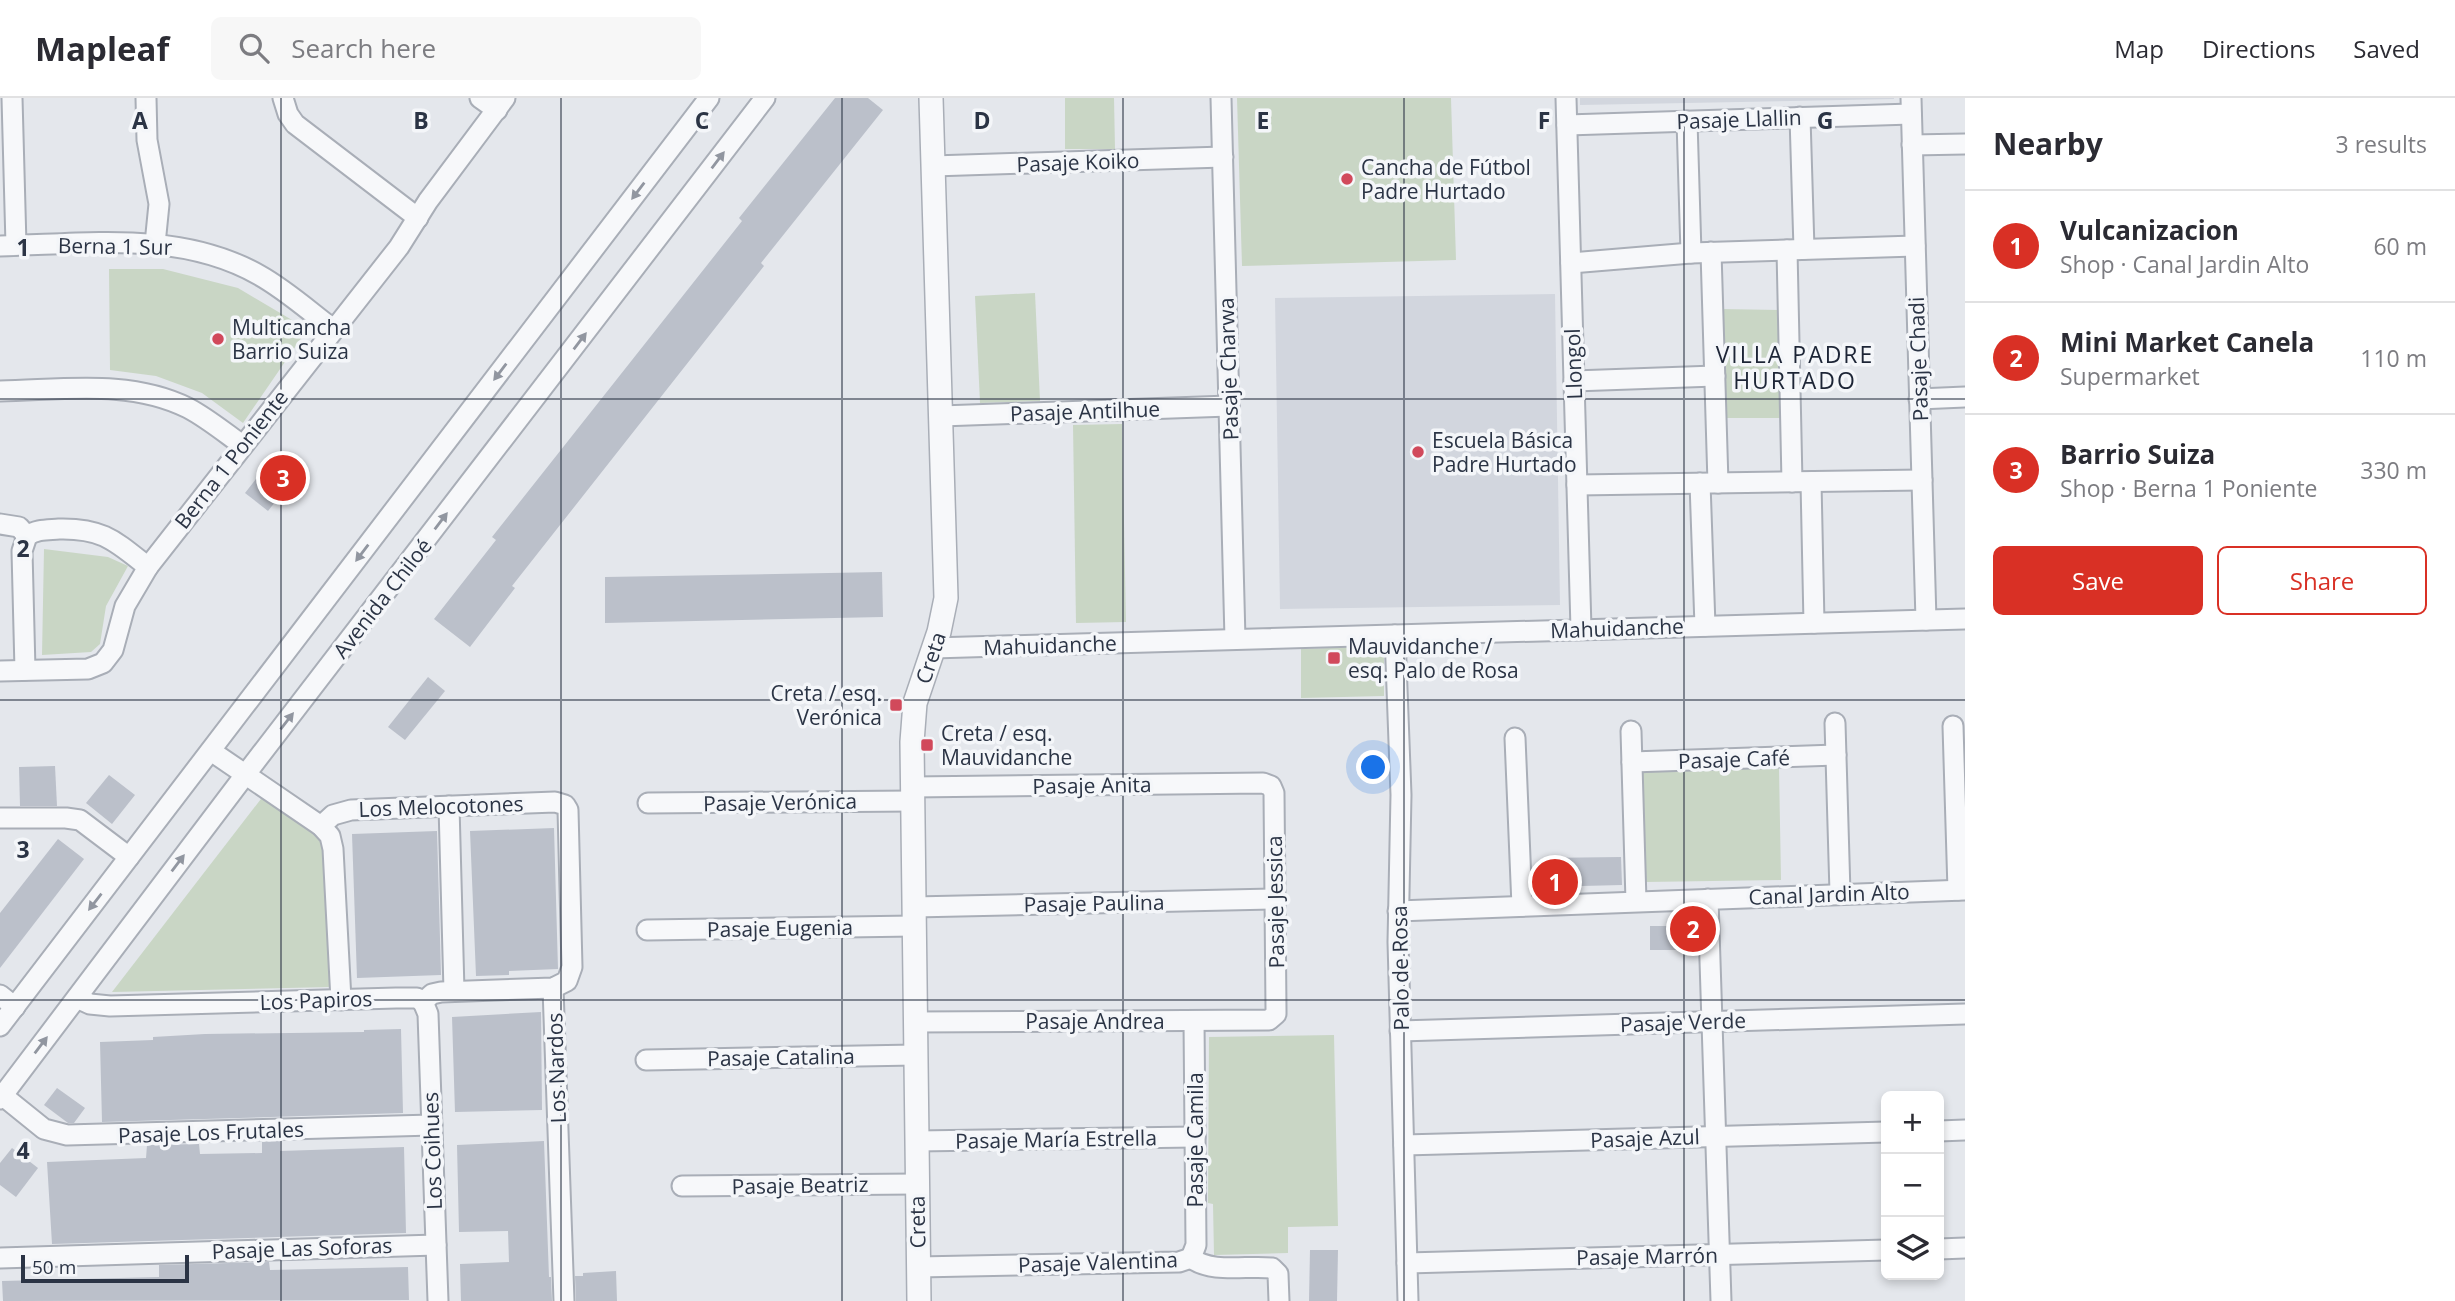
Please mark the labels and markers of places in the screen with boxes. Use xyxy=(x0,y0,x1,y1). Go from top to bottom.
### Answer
place label: Cancha de Fútbol Padre Hurtado xyxy=(1361,153,1531,205)
marker: Cancha de Fútbol Padre Hurtado xyxy=(1339,171,1355,187)
place label: Multicancha Barrio Suiza xyxy=(232,313,351,365)
marker: Multicancha Barrio Suiza xyxy=(210,331,226,347)
place label: Escuela Básica Padre Hurtado xyxy=(1432,426,1577,478)
marker: Escuela Básica Padre Hurtado xyxy=(1410,444,1426,460)
pin: 3 xyxy=(260,452,306,504)
place label: Mauvidanche / esq. Palo de Rosa xyxy=(1348,632,1519,684)
marker: Mauvidanche / esq. Palo de Rosa xyxy=(1326,650,1342,666)
place label: Creta / esq. Verónica xyxy=(770,679,882,731)
marker: Creta / esq. Verónica xyxy=(888,697,904,713)
place label: Creta / esq. Mauvidanche xyxy=(941,719,1072,771)
marker: Creta / esq. Mauvidanche xyxy=(919,737,935,753)
pin: 1 xyxy=(1532,856,1578,908)
pin: 2 xyxy=(1670,903,1716,955)

